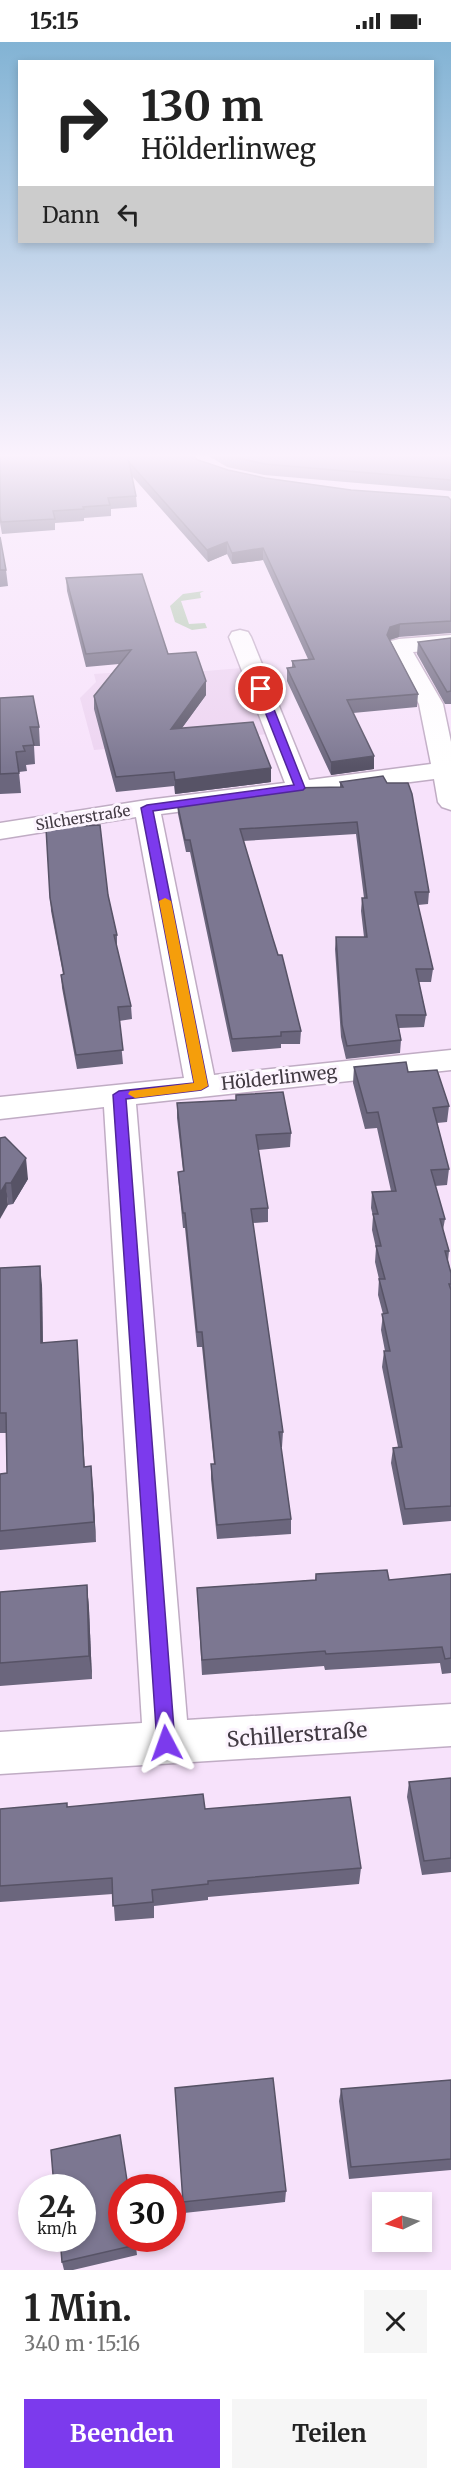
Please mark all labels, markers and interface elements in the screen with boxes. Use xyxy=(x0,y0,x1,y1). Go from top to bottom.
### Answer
text: 15:15 xyxy=(30,7,79,35)
text: 130 m xyxy=(141,80,263,132)
icon: right xyxy=(42,84,120,162)
text: Hölderlinweg xyxy=(141,132,316,166)
icon: left xyxy=(112,198,145,231)
text: Dann xyxy=(42,201,100,229)
pin xyxy=(235,663,286,714)
icon: arrive xyxy=(244,672,277,705)
street label: Silcherstraße xyxy=(34,801,132,834)
street label: Hölderlinweg xyxy=(220,1060,338,1095)
position arrow xyxy=(134,1711,198,1775)
street label: Schillerstraße xyxy=(226,1716,368,1753)
speed limit sign: 30 xyxy=(108,2174,186,2252)
text: 24 xyxy=(39,2187,75,2225)
north arrow xyxy=(372,2192,432,2252)
map controls xyxy=(372,2192,432,2252)
text: km/h xyxy=(37,2219,77,2238)
text: 1 Min. xyxy=(24,2286,132,2331)
button: close xyxy=(364,2290,427,2353)
text: 340 m · 15:16 xyxy=(24,2331,140,2356)
button: Beenden xyxy=(24,2399,220,2468)
button: Teilen xyxy=(232,2399,427,2468)

